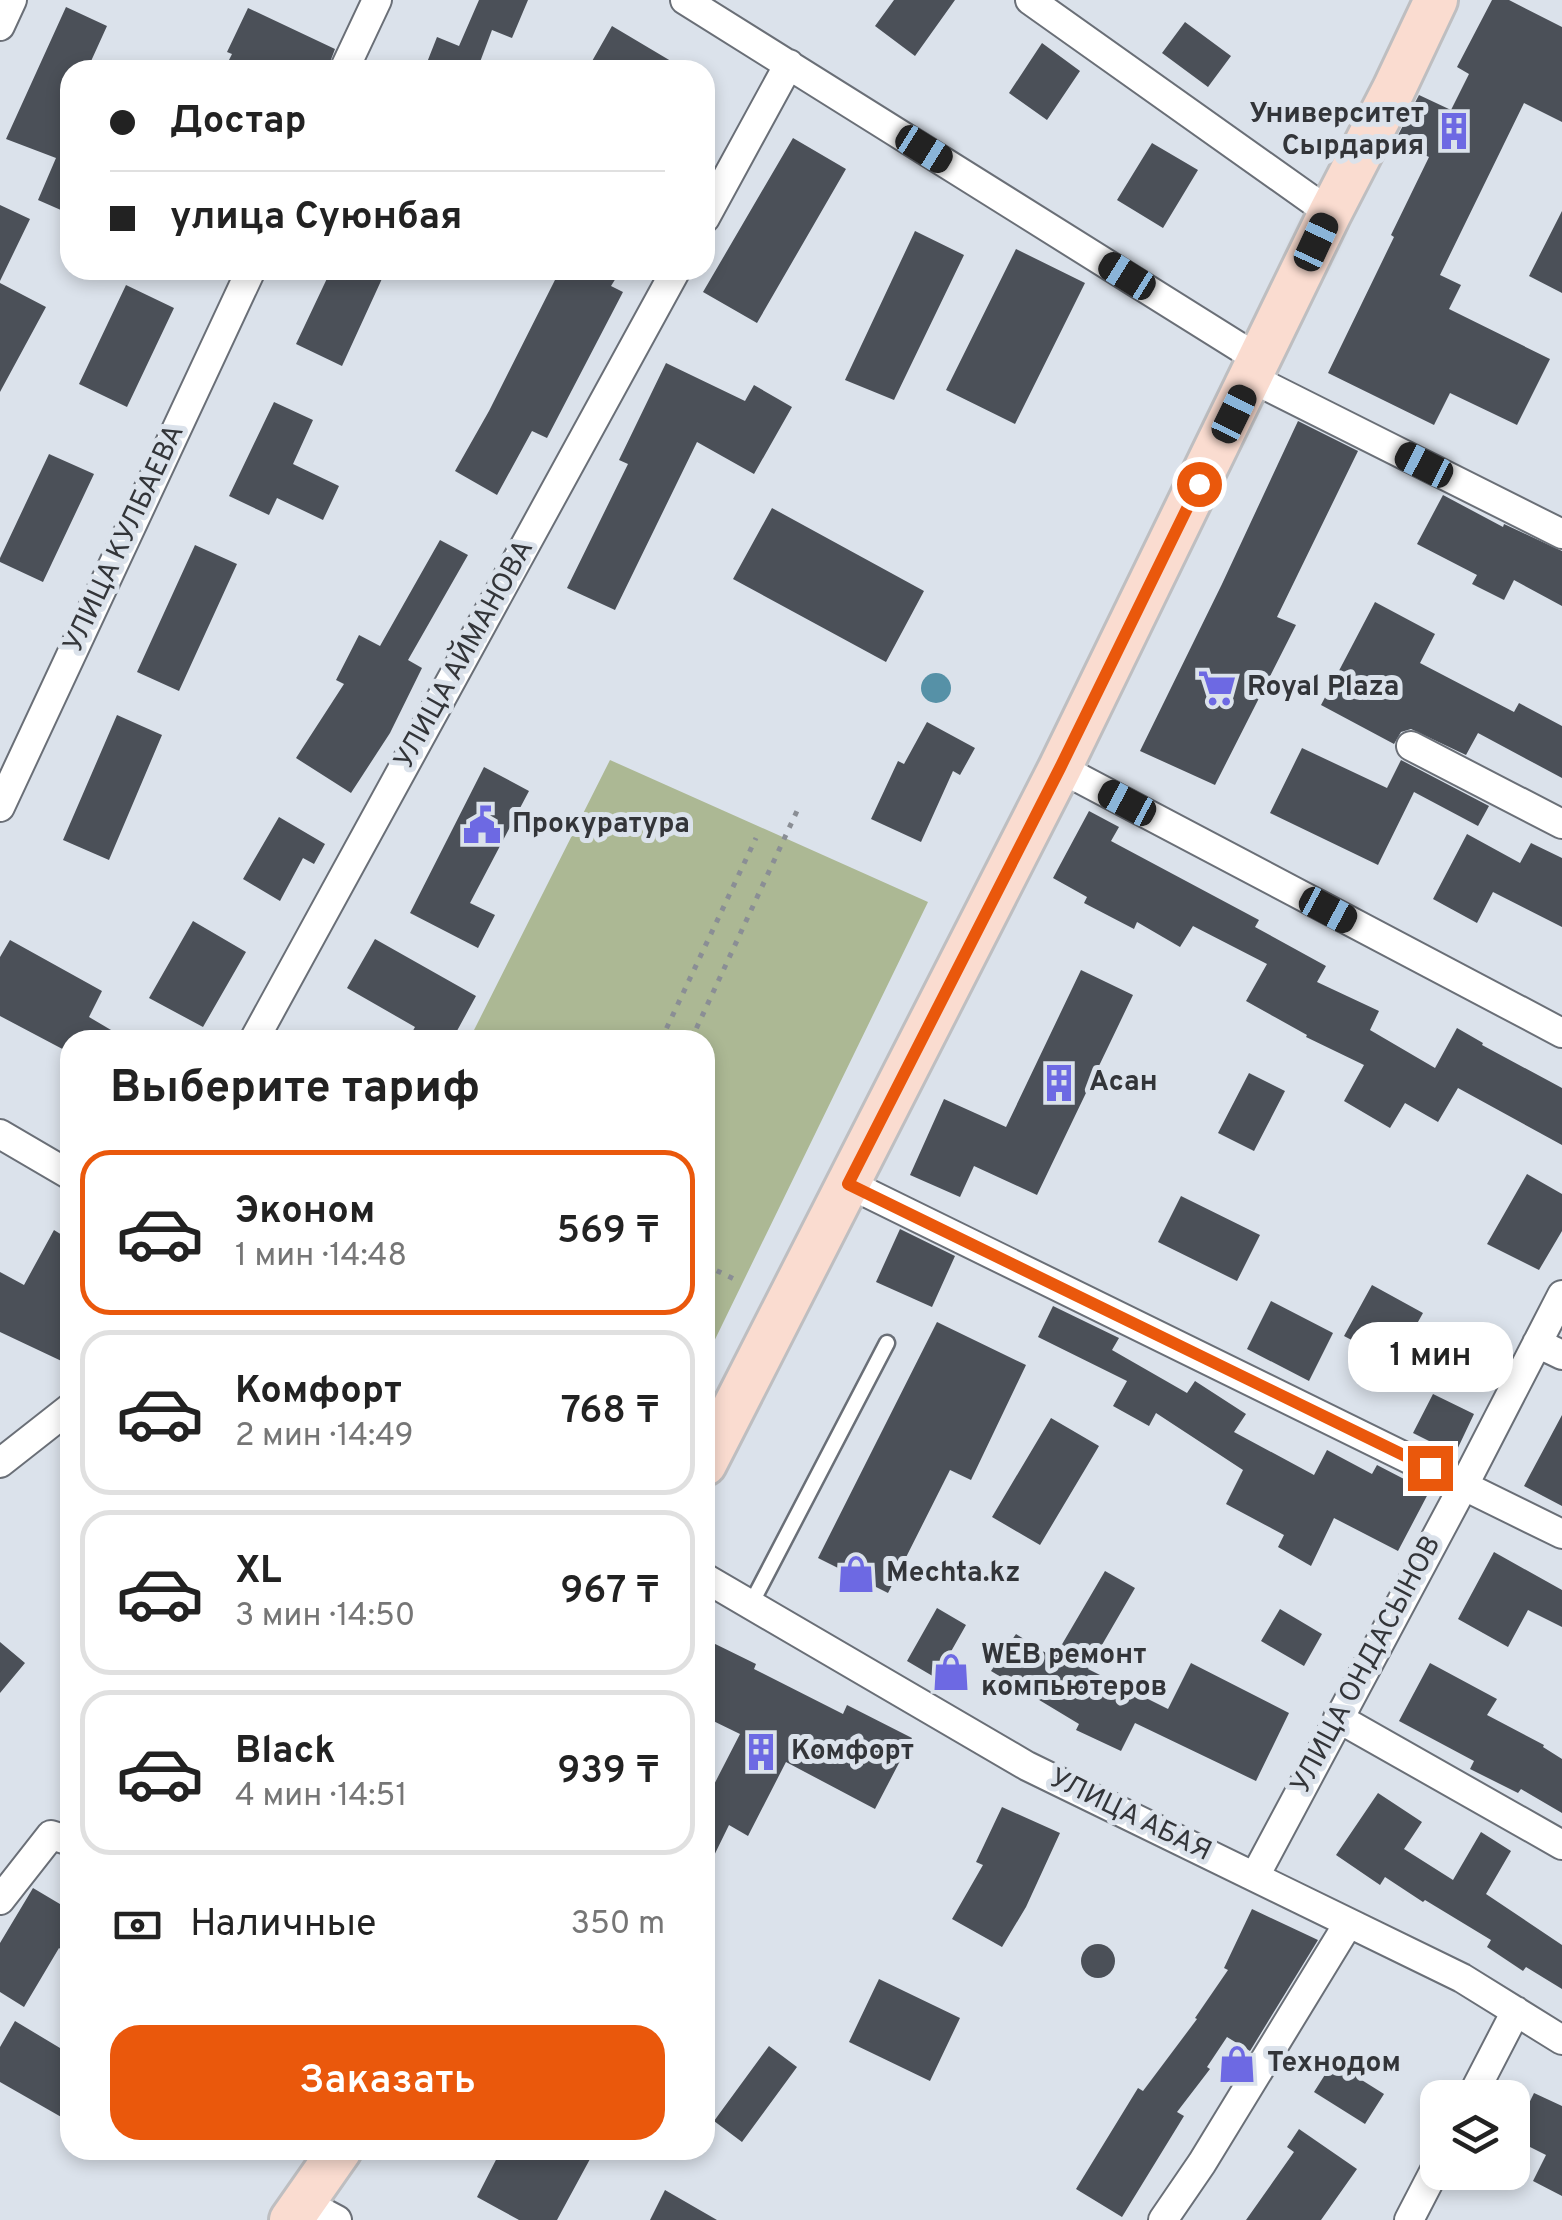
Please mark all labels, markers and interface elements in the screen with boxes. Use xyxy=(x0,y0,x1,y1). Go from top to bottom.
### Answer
place label: Университет Сырдария xyxy=(1249,97,1424,165)
text: Достар xyxy=(170,98,306,147)
building icon: Университет Сырдария xyxy=(1433,110,1475,152)
car xyxy=(891,120,957,178)
text: улица Суюнбая xyxy=(170,194,462,243)
car xyxy=(1290,208,1342,276)
car xyxy=(1094,247,1160,305)
car xyxy=(1207,380,1261,448)
street label: УЛИЦА КУЛБАЕВА xyxy=(56,419,194,659)
car xyxy=(1390,438,1458,492)
route start xyxy=(1177,462,1222,507)
street label: УЛИЦА АЙМАНОВА xyxy=(385,533,543,776)
supermarket icon: Royal Plaza xyxy=(1196,667,1238,709)
place label: Royal Plaza xyxy=(1247,670,1399,706)
car xyxy=(1093,776,1161,830)
public building icon: Прокуратура xyxy=(461,804,503,846)
place label: Прокуратура xyxy=(512,807,690,843)
car xyxy=(1294,883,1362,937)
text: Выберите тариф xyxy=(110,1061,480,1118)
building icon: Асан xyxy=(1038,1062,1080,1104)
place label: Асан xyxy=(1089,1065,1158,1101)
icon: car xyxy=(115,1188,205,1278)
text: Эконом xyxy=(235,1188,375,1237)
text: 569 ₸ xyxy=(557,1208,660,1257)
text: 1 мин · 14:48 xyxy=(235,1237,407,1277)
callout: 1 мин xyxy=(1348,1323,1512,1393)
text: 1 мин xyxy=(1390,1337,1471,1377)
icon: car xyxy=(115,1368,205,1458)
text: Комфорт xyxy=(235,1368,402,1417)
text: 768 ₸ xyxy=(561,1388,660,1437)
text: 2 мин · 14:49 xyxy=(235,1417,414,1457)
route end xyxy=(1408,1446,1453,1491)
street label: УЛИЦА ОНДАСЫНОВ xyxy=(1284,1530,1450,1800)
icon: car xyxy=(115,1548,205,1638)
text: XL xyxy=(235,1548,282,1597)
shop icon: Mechta.kz xyxy=(835,1553,877,1595)
place label: Mechta.kz xyxy=(886,1556,1020,1592)
text: 967 ₸ xyxy=(560,1568,660,1617)
text: 3 мин · 14:50 xyxy=(235,1597,415,1637)
place label: WEB ремонт компьютеров xyxy=(981,1638,1167,1706)
shop icon: WEB ремонт компьютеров xyxy=(930,1651,972,1693)
icon: car xyxy=(115,1728,205,1818)
text: Black xyxy=(235,1728,335,1777)
building icon: Комфорт xyxy=(740,1731,782,1773)
place label: Комфорт xyxy=(791,1734,914,1770)
text: 939 ₸ xyxy=(557,1748,660,1797)
street label: УЛИЦА АБАЯ xyxy=(1043,1761,1217,1871)
text: 4 мин · 14:51 xyxy=(235,1777,407,1817)
icon: cash xyxy=(110,1898,165,1953)
text: Наличные xyxy=(190,1901,377,1950)
text: 350 m xyxy=(571,1905,665,1945)
button: Заказать xyxy=(110,2025,665,2140)
shop icon: Технодом xyxy=(1216,2043,1258,2085)
place label: Технодом xyxy=(1267,2046,1401,2082)
map controls xyxy=(1420,2080,1530,2190)
button: layers xyxy=(1420,2080,1530,2190)

